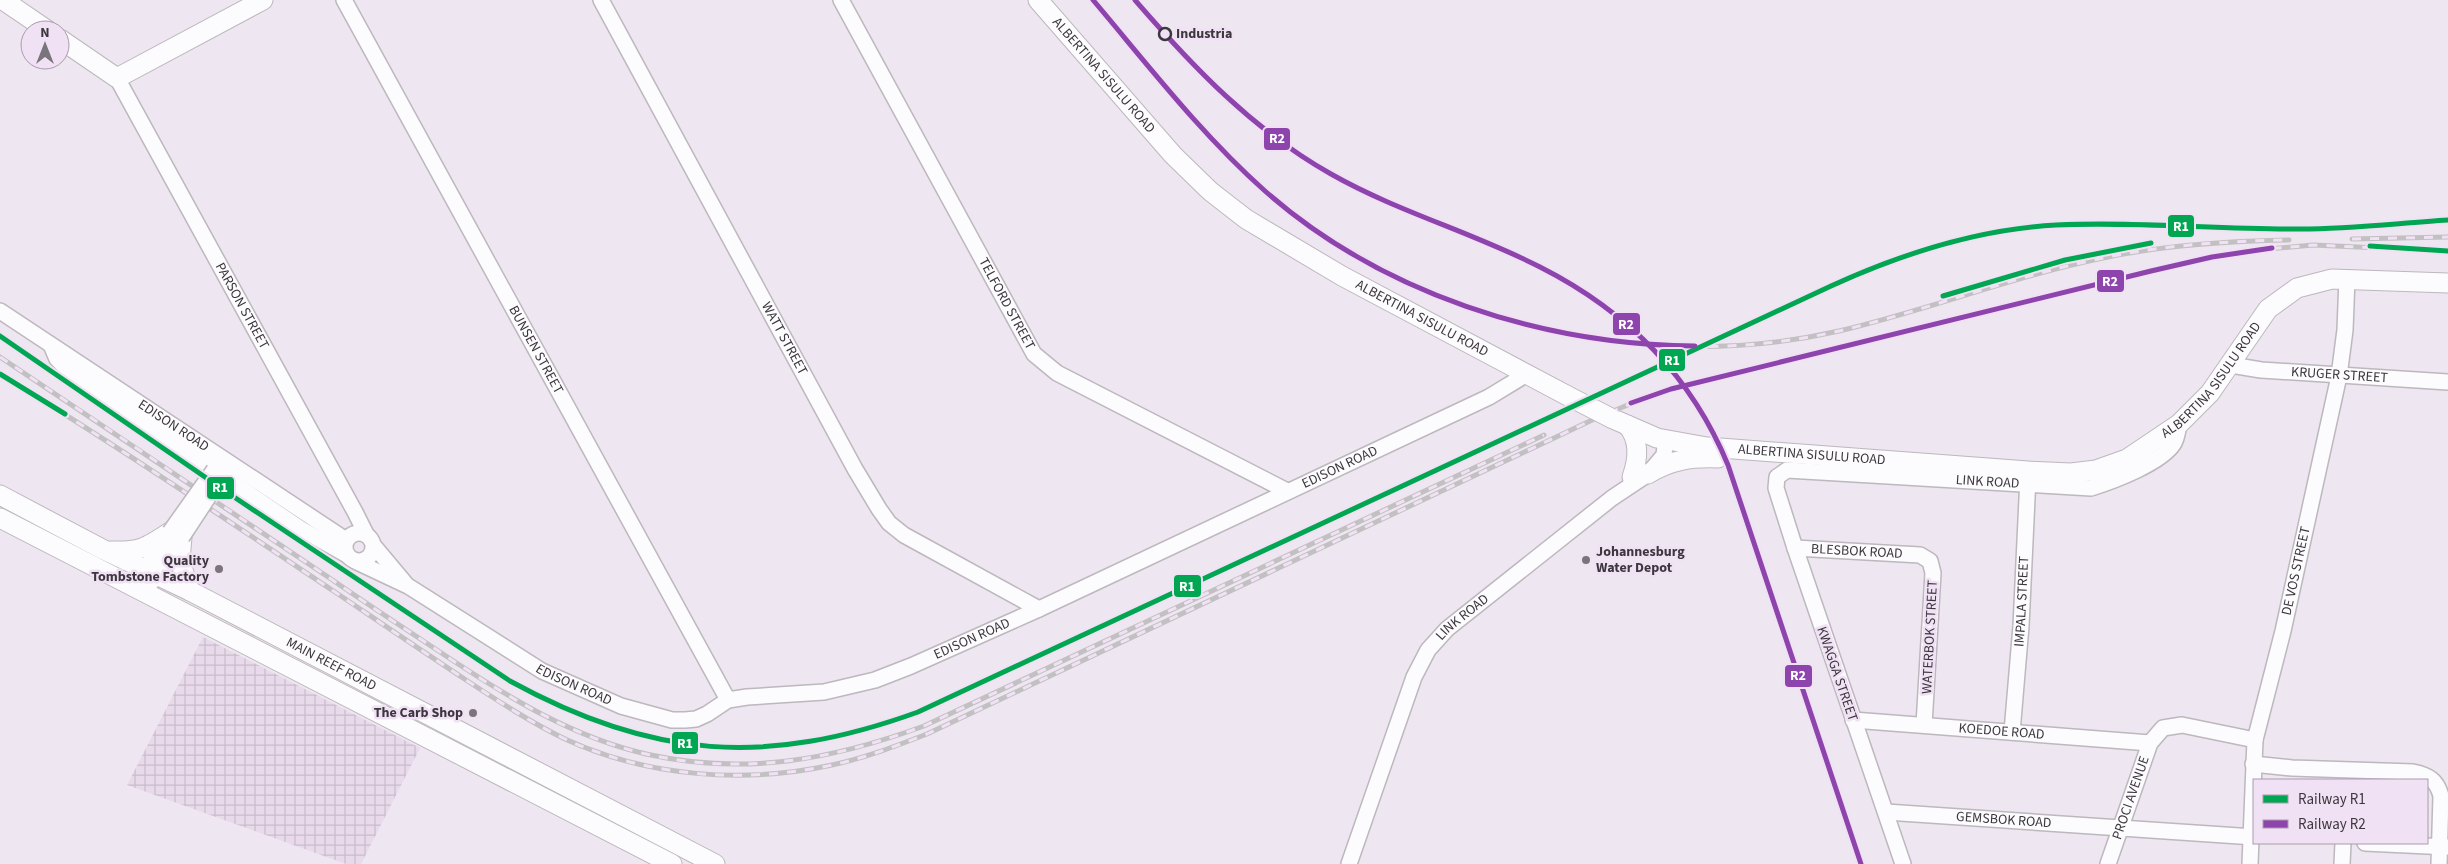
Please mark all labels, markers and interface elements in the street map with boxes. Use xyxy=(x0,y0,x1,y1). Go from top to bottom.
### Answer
street label: ALBERTINA SISULU ROAD xyxy=(1048,13,1160,138)
north arrow xyxy=(20,20,70,70)
text: N xyxy=(40,23,50,43)
place label: Industria xyxy=(1176,24,1232,44)
marker: Industria xyxy=(1158,27,1172,41)
line badge: R2 xyxy=(1263,127,1291,151)
text: R2 xyxy=(1269,129,1285,149)
line badge: R1 xyxy=(2167,214,2195,238)
text: R1 xyxy=(2173,217,2189,237)
street label: TELFORD STREET xyxy=(973,254,1040,354)
street label: PARSON STREET xyxy=(210,259,274,353)
line badge: R2 xyxy=(2096,269,2125,293)
text: R2 xyxy=(2102,272,2118,292)
street label: ALBERTINA SISULU ROAD xyxy=(1352,275,1492,362)
street label: WATT STREET xyxy=(756,298,813,379)
street label: BUNSEN STREET xyxy=(504,302,568,398)
line badge: R2 xyxy=(1612,312,1641,336)
text: R2 xyxy=(1618,315,1634,335)
street label: ALBERTINA SISULU ROAD xyxy=(2157,318,2266,443)
line badge: R1 xyxy=(1658,348,1686,372)
text: R1 xyxy=(1664,351,1680,371)
street label: KRUGER STREET xyxy=(2290,362,2389,388)
street label: EDISON ROAD xyxy=(134,395,213,457)
street label: ALBERTINA SISULU ROAD xyxy=(1737,439,1886,470)
street label: EDISON ROAD xyxy=(1299,441,1381,494)
street label: LINK ROAD xyxy=(1955,470,2020,494)
line badge: R1 xyxy=(206,476,235,500)
text: R1 xyxy=(212,478,228,498)
street label: DE VOS STREET xyxy=(2277,524,2316,617)
street label: BLESBOK ROAD xyxy=(1811,539,1903,564)
place label: Johannesburg Water Depot xyxy=(1596,542,1685,578)
place label: Quality Tombstone Factory xyxy=(91,551,210,587)
marker: Johannesburg Water Depot xyxy=(1580,554,1592,566)
street label: IMPALA STREET xyxy=(2009,555,2034,648)
marker: Quality Tombstone Factory xyxy=(213,563,225,575)
line badge: R1 xyxy=(1173,574,1202,598)
text: R1 xyxy=(1179,577,1195,597)
street label: WATERBOK STREET xyxy=(1917,579,1943,694)
street label: LINK ROAD xyxy=(1431,589,1493,645)
street label: EDISON ROAD xyxy=(930,613,1013,665)
street label: KWAGGA STREET xyxy=(1811,624,1863,725)
street label: MAIN REEF ROAD xyxy=(283,633,380,696)
street label: EDISON ROAD xyxy=(531,659,615,711)
line badge: R2 xyxy=(1784,664,1813,688)
text: R2 xyxy=(1790,666,1806,686)
place label: The Carb Shop xyxy=(374,703,463,723)
marker: The Carb Shop xyxy=(467,707,479,719)
street label: KOEDOE ROAD xyxy=(1958,718,2045,745)
line badge: R1 xyxy=(671,731,699,755)
text: R1 xyxy=(677,734,693,754)
street label: PROCI AVENUE xyxy=(2107,753,2155,842)
legend xyxy=(2253,779,2428,844)
text: Railway R1 xyxy=(2298,789,2366,810)
street label: GEMSBOK ROAD xyxy=(1955,807,2052,833)
text: Railway R2 xyxy=(2298,814,2366,835)

